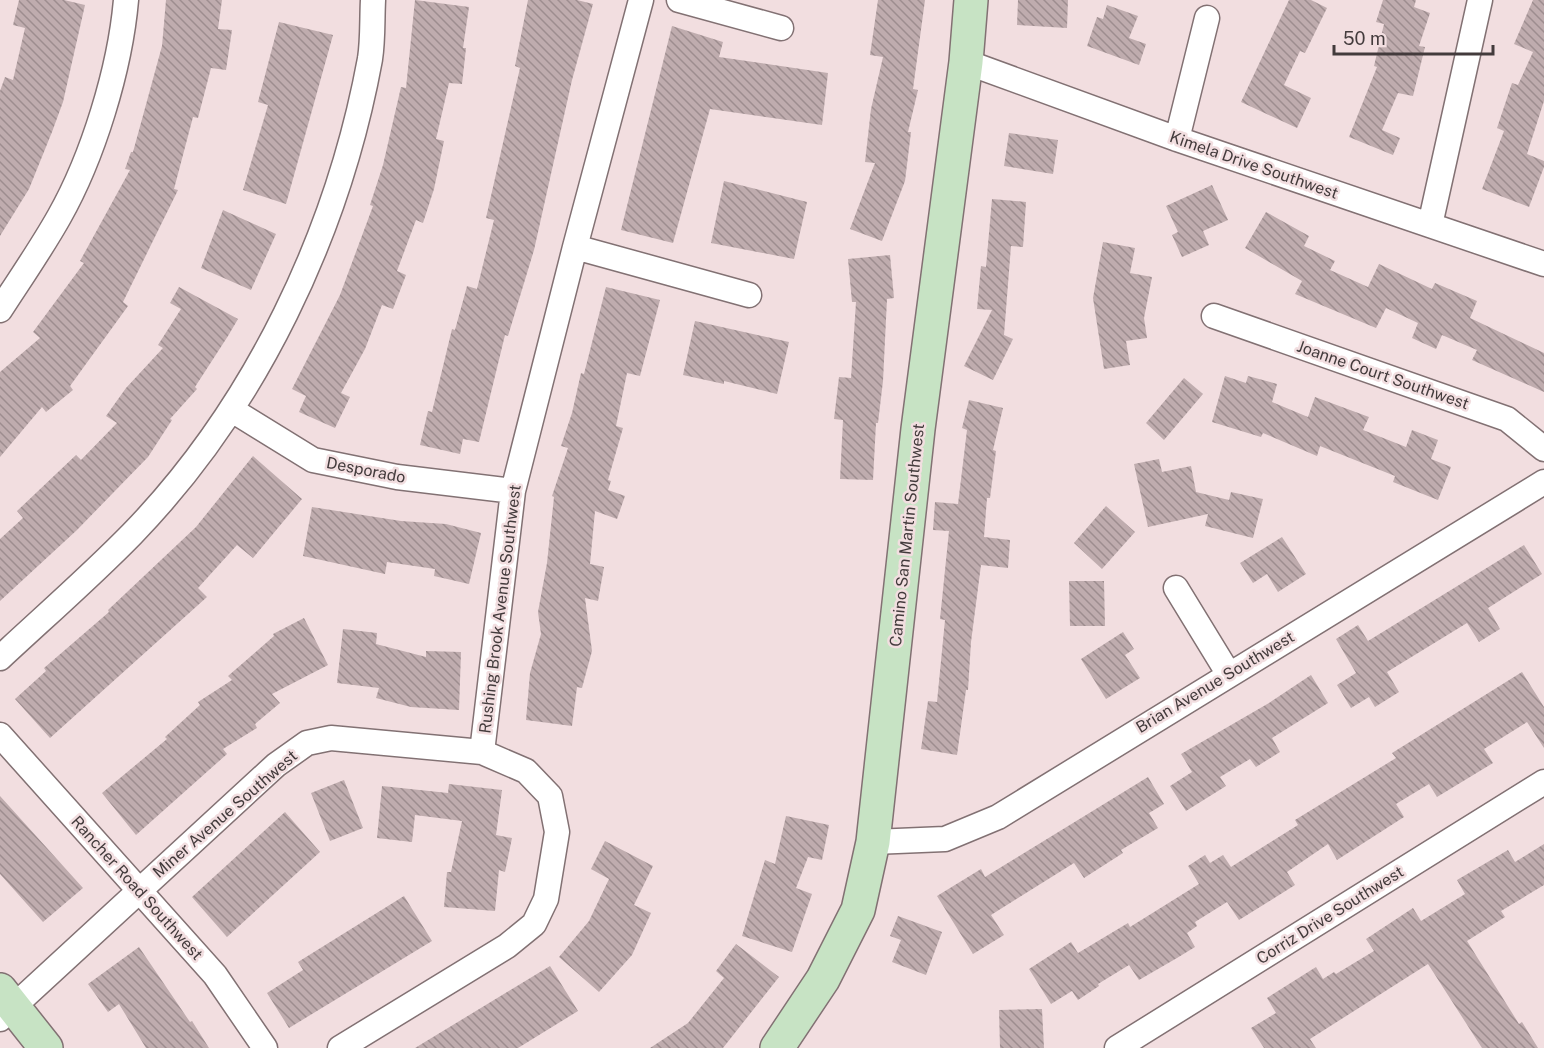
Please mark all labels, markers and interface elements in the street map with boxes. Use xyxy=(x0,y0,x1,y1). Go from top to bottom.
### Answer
scale bar xyxy=(1334,18,1493,56)
text: 50 m xyxy=(1343,28,1386,49)
street label: Kimela Drive Southwest xyxy=(1167,127,1341,203)
street label: Joanne Court Southwest xyxy=(1295,337,1471,413)
street label: Camino San Martin Southwest xyxy=(886,422,928,648)
street label: Desporado xyxy=(325,453,407,487)
street label: Rushing Brook Avenue Southwest xyxy=(475,483,525,735)
street label: Brian Avenue Southwest xyxy=(1132,627,1298,737)
street label: Miner Avenue Southwest xyxy=(149,746,301,882)
street label: Rancher Road Southwest xyxy=(67,812,207,964)
street label: Corriz Drive Southwest xyxy=(1253,862,1407,968)

